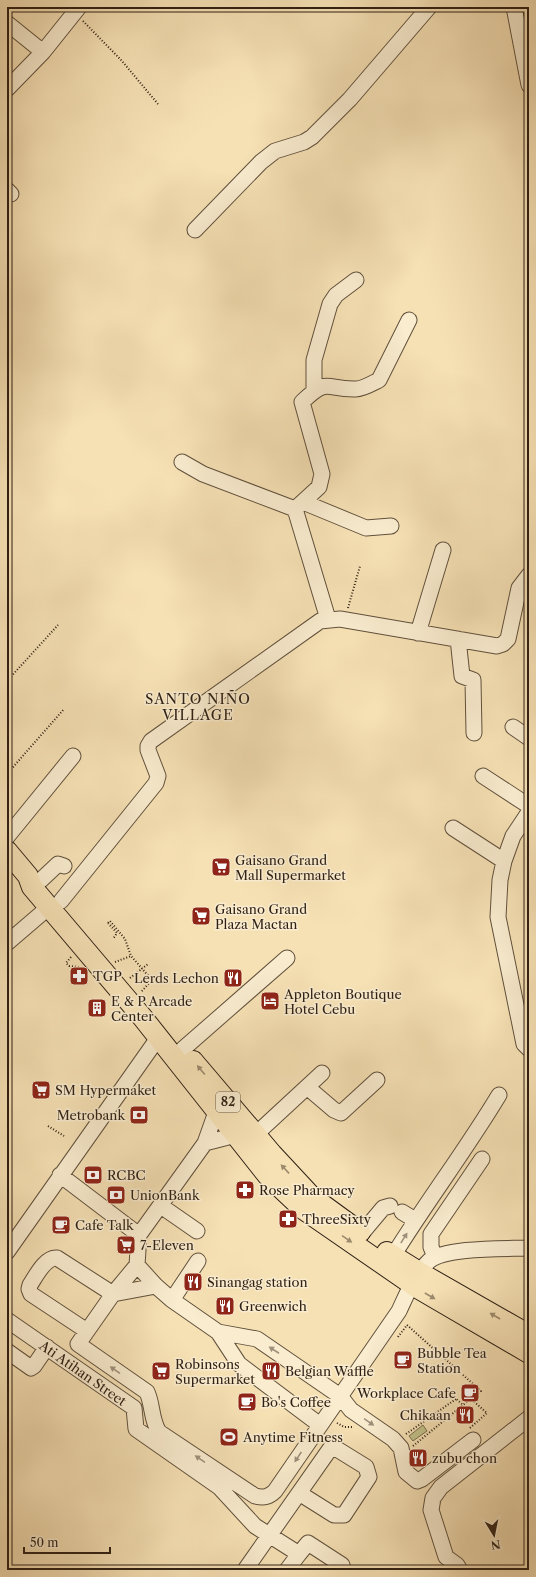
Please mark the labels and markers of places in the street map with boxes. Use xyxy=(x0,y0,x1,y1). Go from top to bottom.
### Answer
place label: Gaisano Grand Mall Supermarket xyxy=(235,852,346,883)
supermarket icon: Gaisano Grand Mall Supermarket xyxy=(210,856,232,878)
place label: Gaisano Grand Plaza Mactan xyxy=(215,901,307,932)
supermarket icon: Gaisano Grand Plaza Mactan xyxy=(190,905,212,927)
pharmacy icon: TGP xyxy=(68,965,90,987)
restaurant icon: Lerds Lechon xyxy=(222,967,244,989)
place label: TGP xyxy=(93,968,122,984)
place label: Lerds Lechon xyxy=(134,970,219,986)
place label: Appleton Boutique Hotel Cebu xyxy=(283,986,402,1017)
hotel icon: Appleton Boutique Hotel Cebu xyxy=(259,990,281,1012)
place label: E & P Arcade Center xyxy=(111,993,192,1024)
building icon: E & P Arcade Center xyxy=(86,997,108,1019)
supermarket icon: SM Hypermaket xyxy=(30,1079,52,1101)
place label: SM Hypermaket xyxy=(55,1082,156,1098)
bank icon: Metrobank xyxy=(128,1104,150,1126)
place label: Metrobank xyxy=(57,1107,125,1123)
bank icon: RCBC xyxy=(82,1164,104,1186)
place label: RCBC xyxy=(107,1167,146,1183)
pharmacy icon: Rose Pharmacy xyxy=(234,1179,256,1201)
place label: Rose Pharmacy xyxy=(259,1182,355,1198)
bank icon: UnionBank xyxy=(105,1184,127,1206)
place label: UnionBank xyxy=(130,1187,200,1203)
pharmacy icon: ThreeSixty xyxy=(277,1208,299,1230)
place label: ThreeSixty xyxy=(302,1211,372,1227)
cafe icon: Cafe Talk xyxy=(50,1214,72,1236)
place label: Cafe Talk xyxy=(75,1217,134,1233)
supermarket icon: 7-Eleven xyxy=(115,1234,137,1256)
place label: 7-Eleven xyxy=(140,1237,194,1253)
restaurant icon: Sinangag station xyxy=(182,1271,204,1293)
place label: Sinangag station xyxy=(207,1274,308,1290)
restaurant icon: Greenwich xyxy=(214,1295,236,1317)
place label: Greenwich xyxy=(239,1298,307,1314)
place label: Bubble Tea Station xyxy=(417,1345,487,1376)
cafe icon: Bubble Tea Station xyxy=(392,1349,414,1371)
place label: Robinsons Supermarket xyxy=(175,1356,255,1387)
supermarket icon: Robinsons Supermarket xyxy=(150,1360,172,1382)
restaurant icon: Belgian Waffle xyxy=(260,1360,282,1382)
place label: Belgian Waffle xyxy=(285,1363,374,1379)
cafe icon: Workplace Cafe xyxy=(459,1382,481,1404)
place label: Workplace Cafe xyxy=(356,1385,456,1401)
cafe icon: Bo's Coffee xyxy=(236,1391,258,1413)
place label: Bo's Coffee xyxy=(261,1394,331,1410)
restaurant icon: Chikaan xyxy=(454,1404,476,1426)
place label: Chikaan xyxy=(400,1407,451,1423)
sports icon: Anytime Fitness xyxy=(218,1426,240,1448)
place label: Anytime Fitness xyxy=(242,1429,343,1445)
restaurant icon: zubu chon xyxy=(407,1447,429,1469)
place label: zubu chon xyxy=(432,1450,497,1466)

